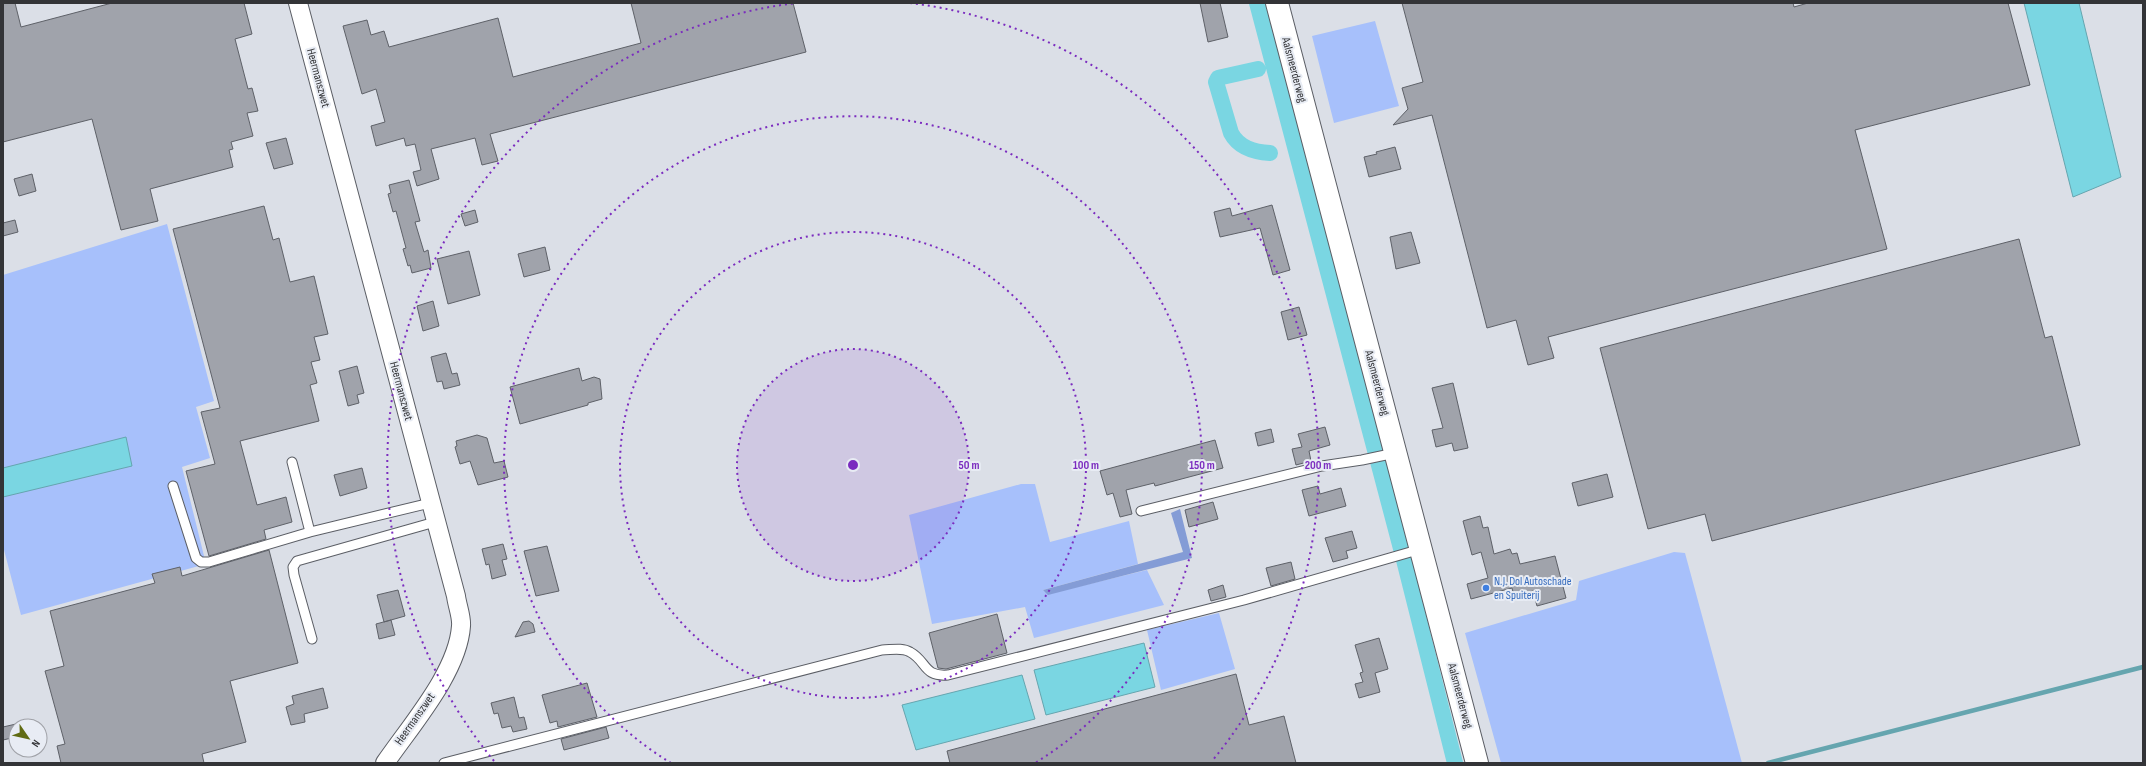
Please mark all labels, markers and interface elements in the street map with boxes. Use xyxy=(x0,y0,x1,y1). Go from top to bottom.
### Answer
street label: Aalsmeerderweg xyxy=(1278,35,1310,104)
street label: Heermanszwet xyxy=(303,47,333,109)
street label: Aalsmeerderweg xyxy=(1361,348,1393,417)
street label: Heermanszwet xyxy=(386,360,416,422)
centre of rings xyxy=(846,458,860,472)
text: 50 m xyxy=(959,458,979,473)
text: 100 m xyxy=(1073,458,1099,473)
text: 150 m xyxy=(1189,458,1215,473)
text: 200 m xyxy=(1305,458,1331,473)
place label: N.J. Dol Autoschade en Spuiterij xyxy=(1494,574,1572,603)
marker: N.J. Dol Autoschade en Spuiterij xyxy=(1481,583,1491,593)
street label: Aalsmeerderweg xyxy=(1444,661,1476,730)
street label: Heermanszwet xyxy=(392,690,439,748)
north arrow xyxy=(8,718,48,758)
text: N xyxy=(29,737,43,749)

